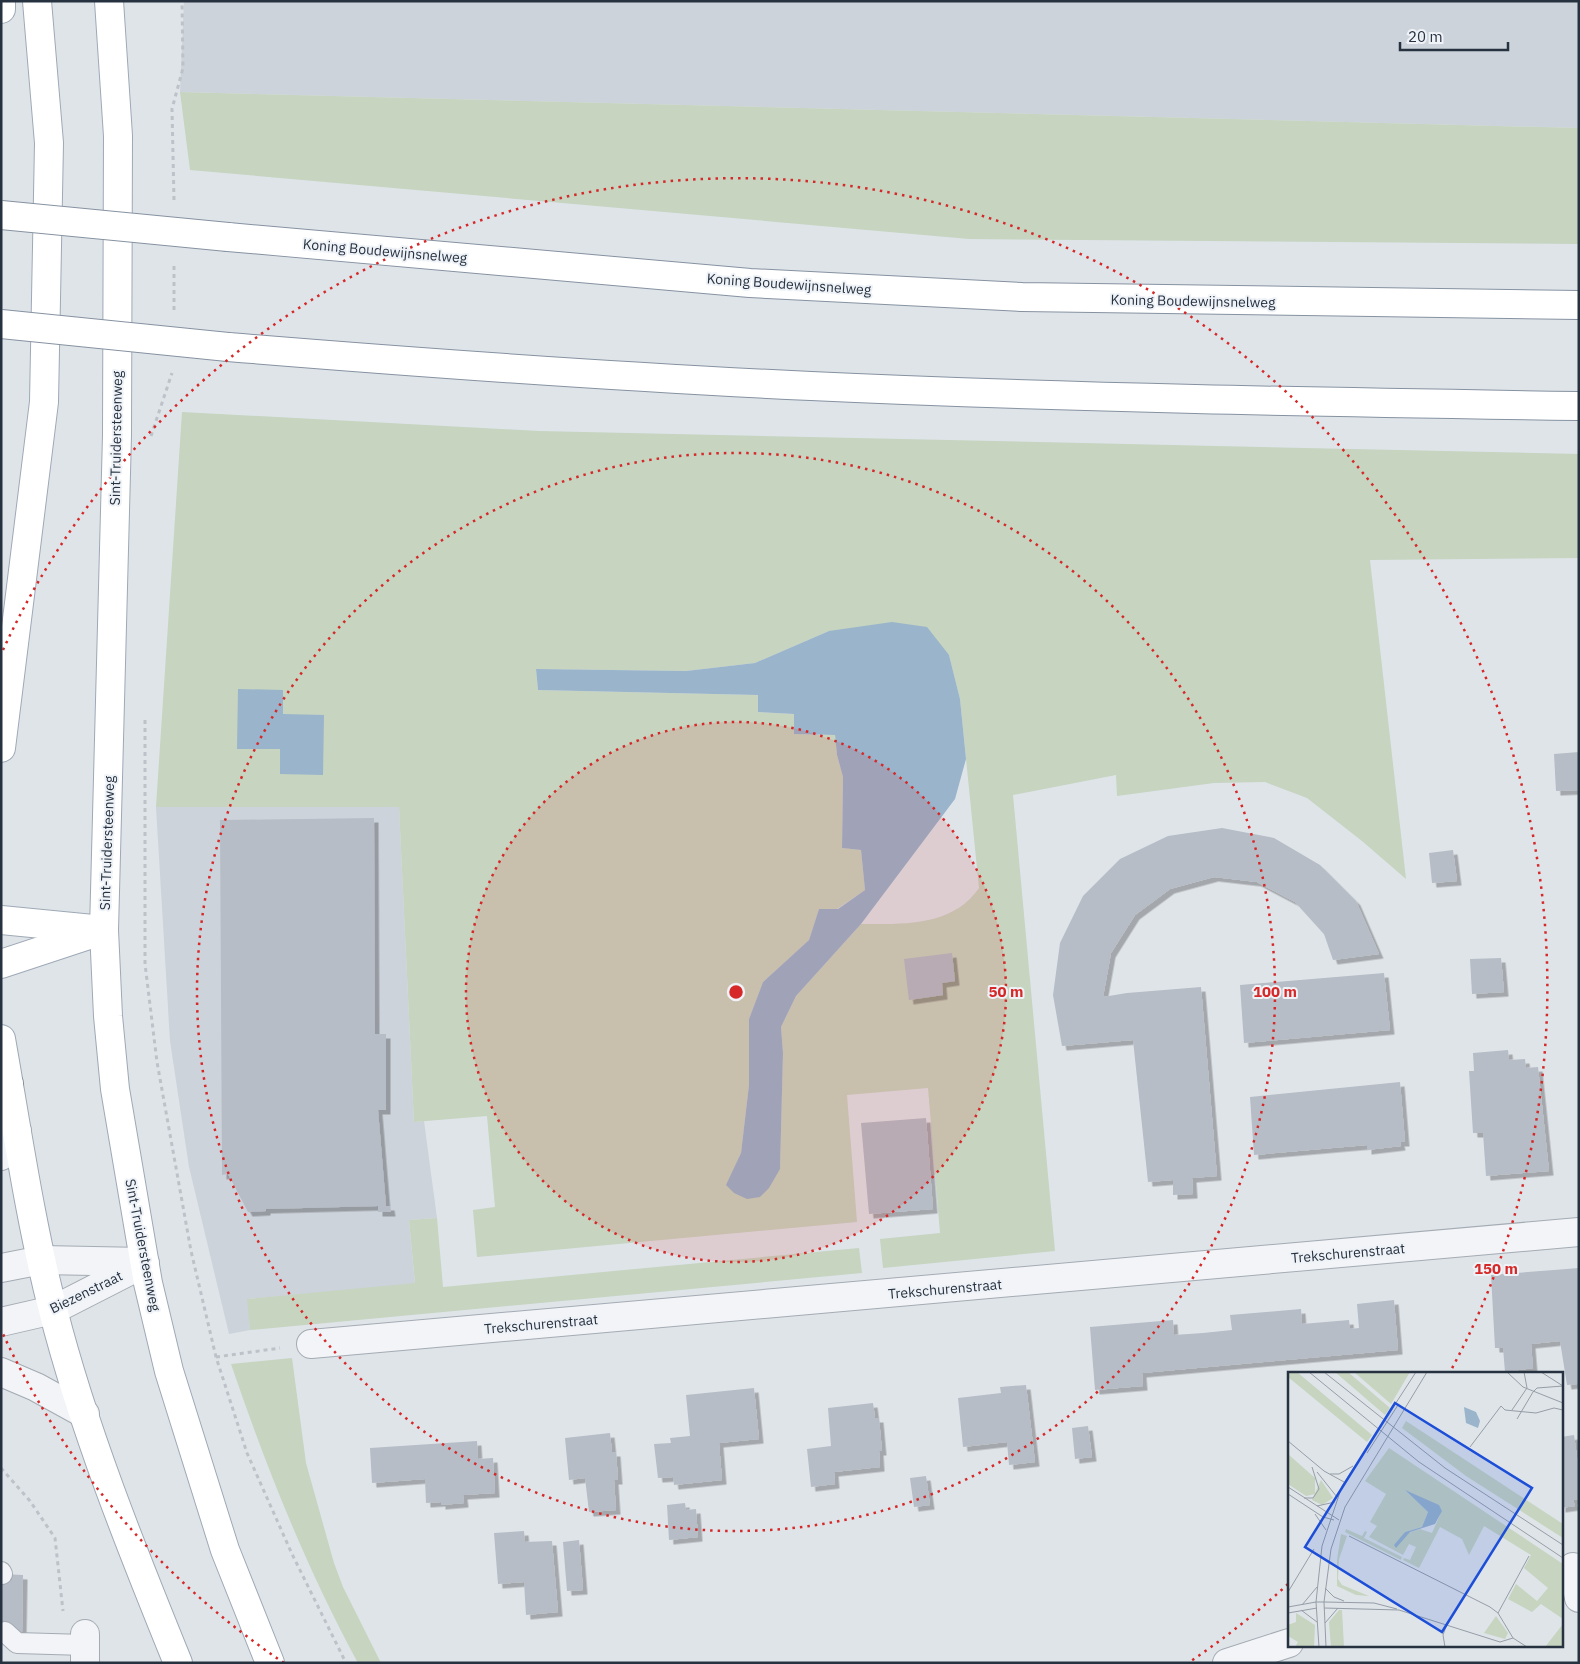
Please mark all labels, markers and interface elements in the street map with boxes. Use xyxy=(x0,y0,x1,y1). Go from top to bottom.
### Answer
scale bar xyxy=(1400,20,1508,52)
text: 20 m xyxy=(1408,27,1443,46)
street label: Koning Boudewijnsnelweg xyxy=(302,235,468,267)
street label: Koning Boudewijnsnelweg xyxy=(706,269,872,299)
street label: Koning Boudewijnsnelweg xyxy=(1110,291,1276,311)
street label: Sint-Truidersteenweg xyxy=(106,370,126,505)
street label: Sint-Truidersteenweg xyxy=(96,775,118,911)
text: 50 m xyxy=(989,982,1023,1001)
text: 100 m xyxy=(1253,982,1297,1001)
centre of rings xyxy=(727,983,745,1001)
street label: Sint-Truidersteenweg xyxy=(121,1177,165,1313)
street label: Trekschurenstraat xyxy=(1290,1239,1406,1267)
text: 150 m xyxy=(1474,1259,1518,1278)
street label: Biezenstraat xyxy=(47,1267,125,1317)
street label: Trekschurenstraat xyxy=(887,1275,1003,1303)
street label: Trekschurenstraat xyxy=(483,1310,599,1338)
inset map xyxy=(1288,1372,1562,1646)

